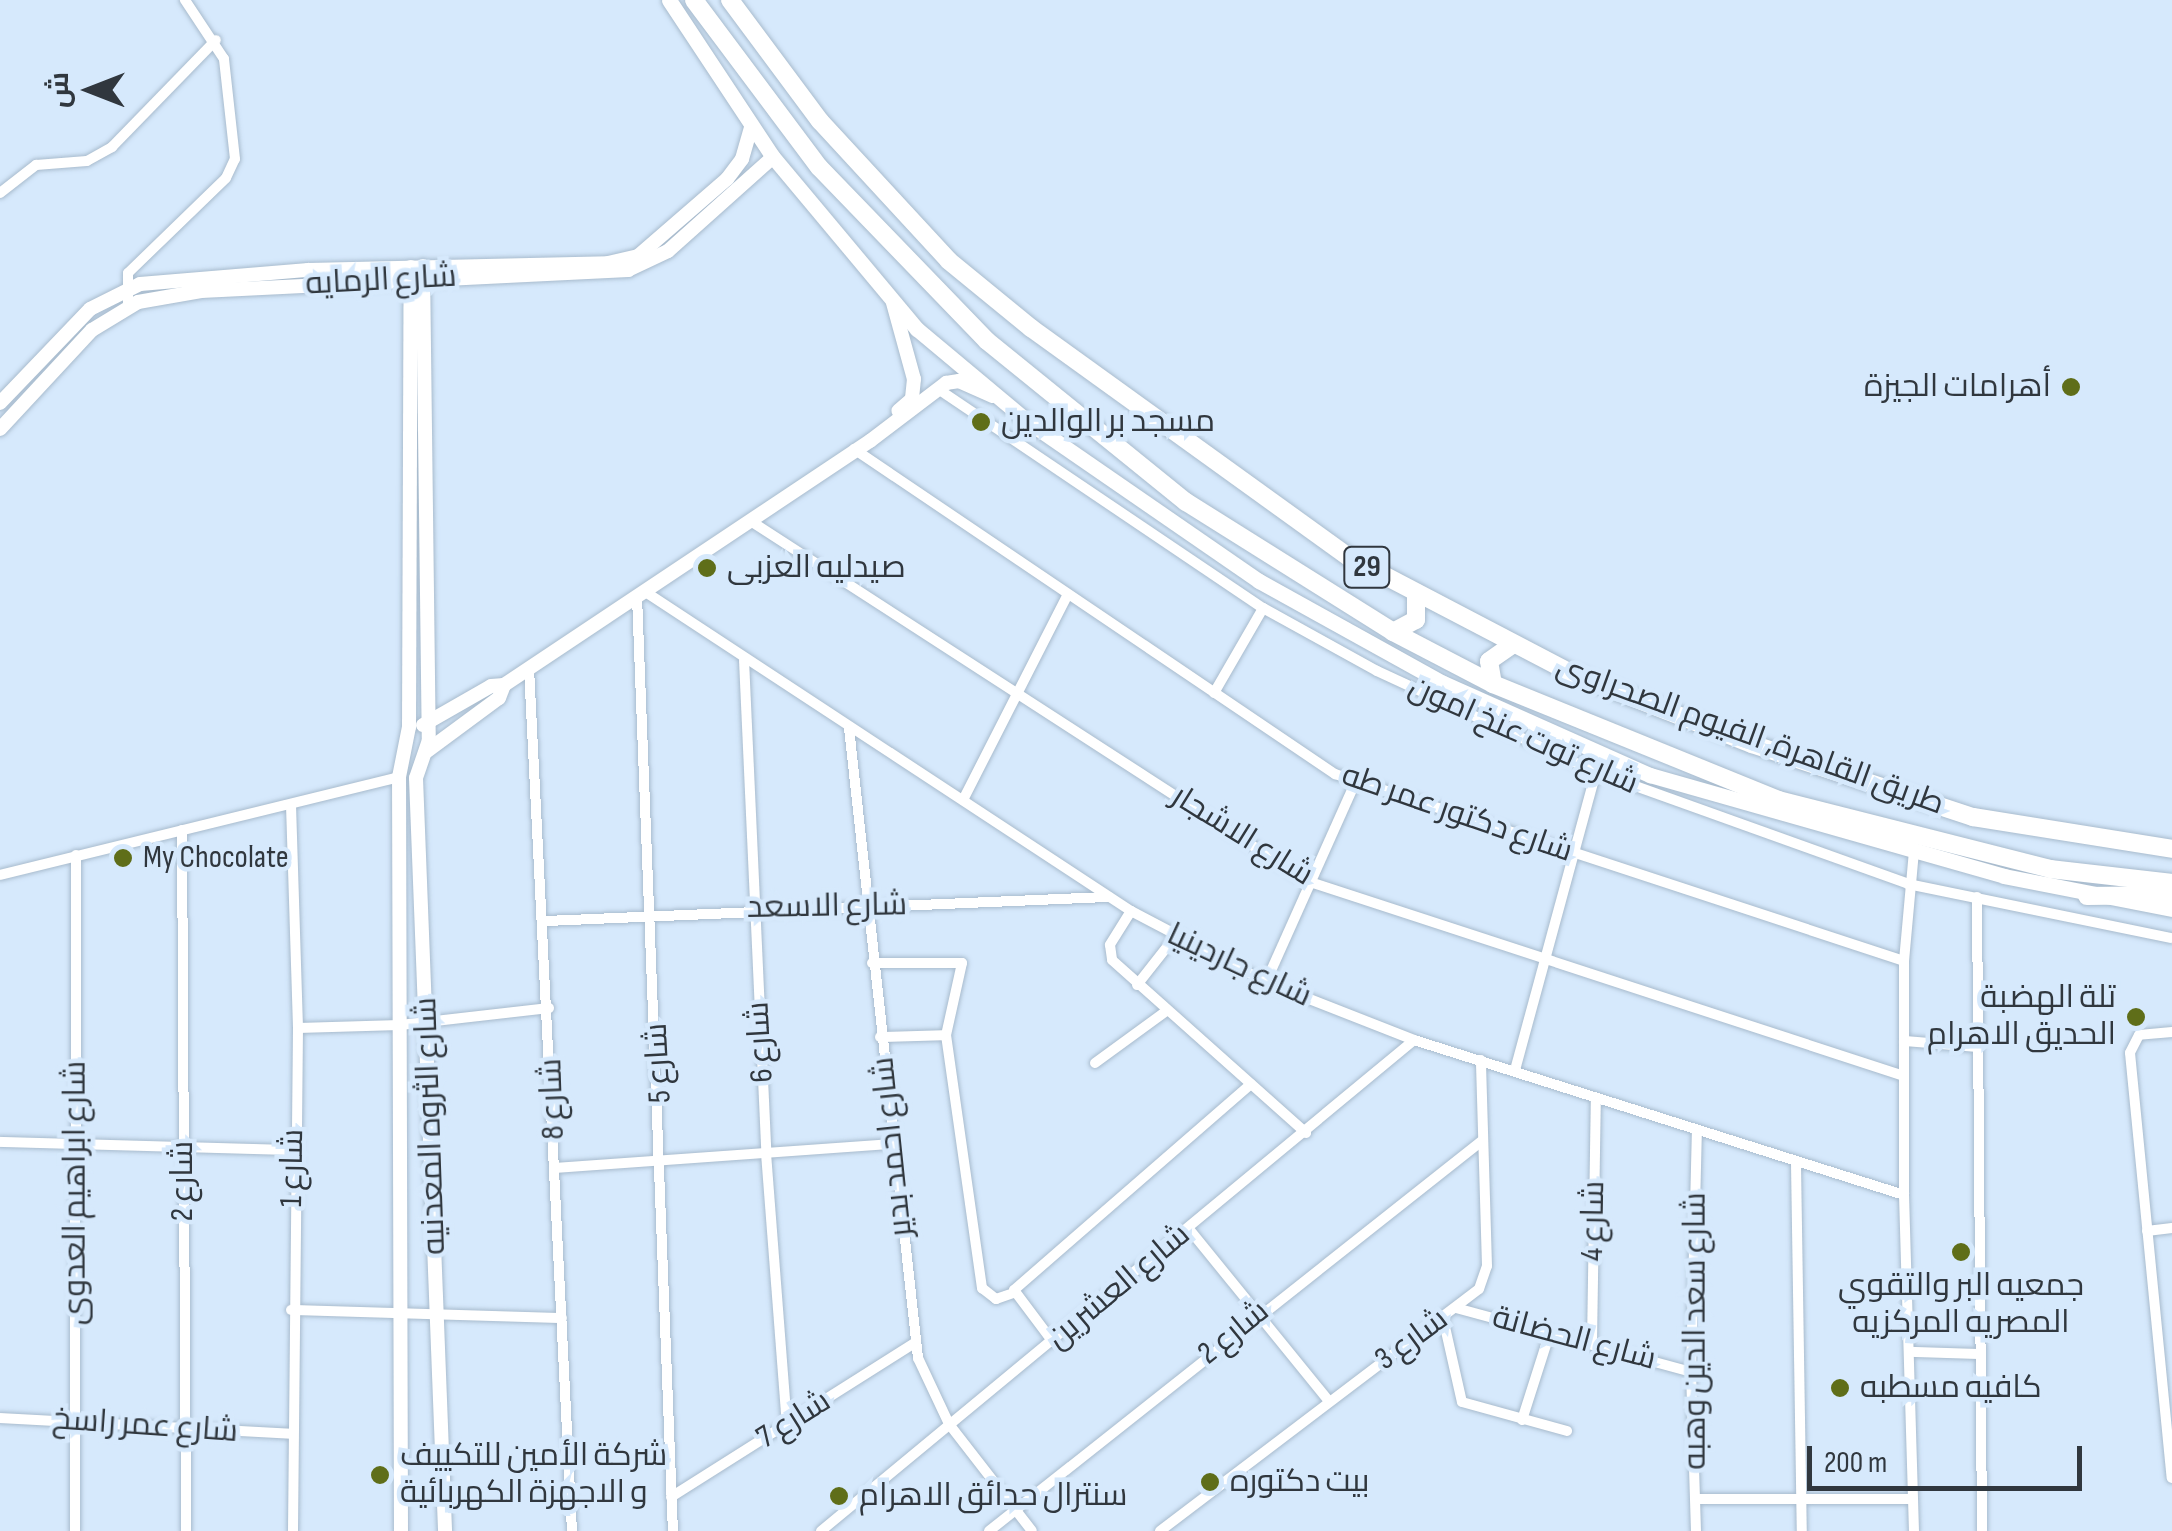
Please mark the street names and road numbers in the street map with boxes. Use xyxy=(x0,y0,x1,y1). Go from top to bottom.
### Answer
street label: شارع الرمايه xyxy=(305,258,457,304)
road number: 29 xyxy=(1342,542,1392,592)
street label: طريق القاهرة, الفيوم الصحراوى xyxy=(1551,648,1949,824)
street label: شارع توت عنخ امون xyxy=(1402,668,1644,804)
street label: شارع دكتور عمر طه xyxy=(1337,757,1577,871)
street label: شارع الاشجار xyxy=(1164,777,1320,895)
street label: شارع الاسعد xyxy=(747,886,907,928)
street label: شارع جاردينيا xyxy=(1161,916,1317,1016)
street label: شارع الثروه المعدنيه xyxy=(407,997,455,1255)
street label: شارع 6 xyxy=(740,1001,782,1083)
street label: شارع 5 xyxy=(638,1022,680,1104)
street label: شارع احمد بدير xyxy=(864,1055,922,1239)
street label: شارع 8 xyxy=(532,1058,574,1140)
street label: شارع ابراهيم العدوى xyxy=(57,1061,95,1325)
street label: شارع 1 xyxy=(273,1129,313,1207)
street label: شارع 2 xyxy=(164,1141,202,1221)
street label: شارع 4 xyxy=(1574,1180,1614,1262)
street label: شارع سعد الدين وهبه xyxy=(1677,1192,1715,1470)
street label: شارع العشرين xyxy=(1040,1216,1198,1358)
street label: شارع 2 xyxy=(1191,1293,1277,1373)
street label: شارع الحضانة xyxy=(1488,1299,1660,1379)
street label: شارع 3 xyxy=(1368,1301,1456,1379)
street label: شارع 7 xyxy=(750,1383,838,1457)
street label: شارع عمر راسخ xyxy=(51,1400,239,1452)

